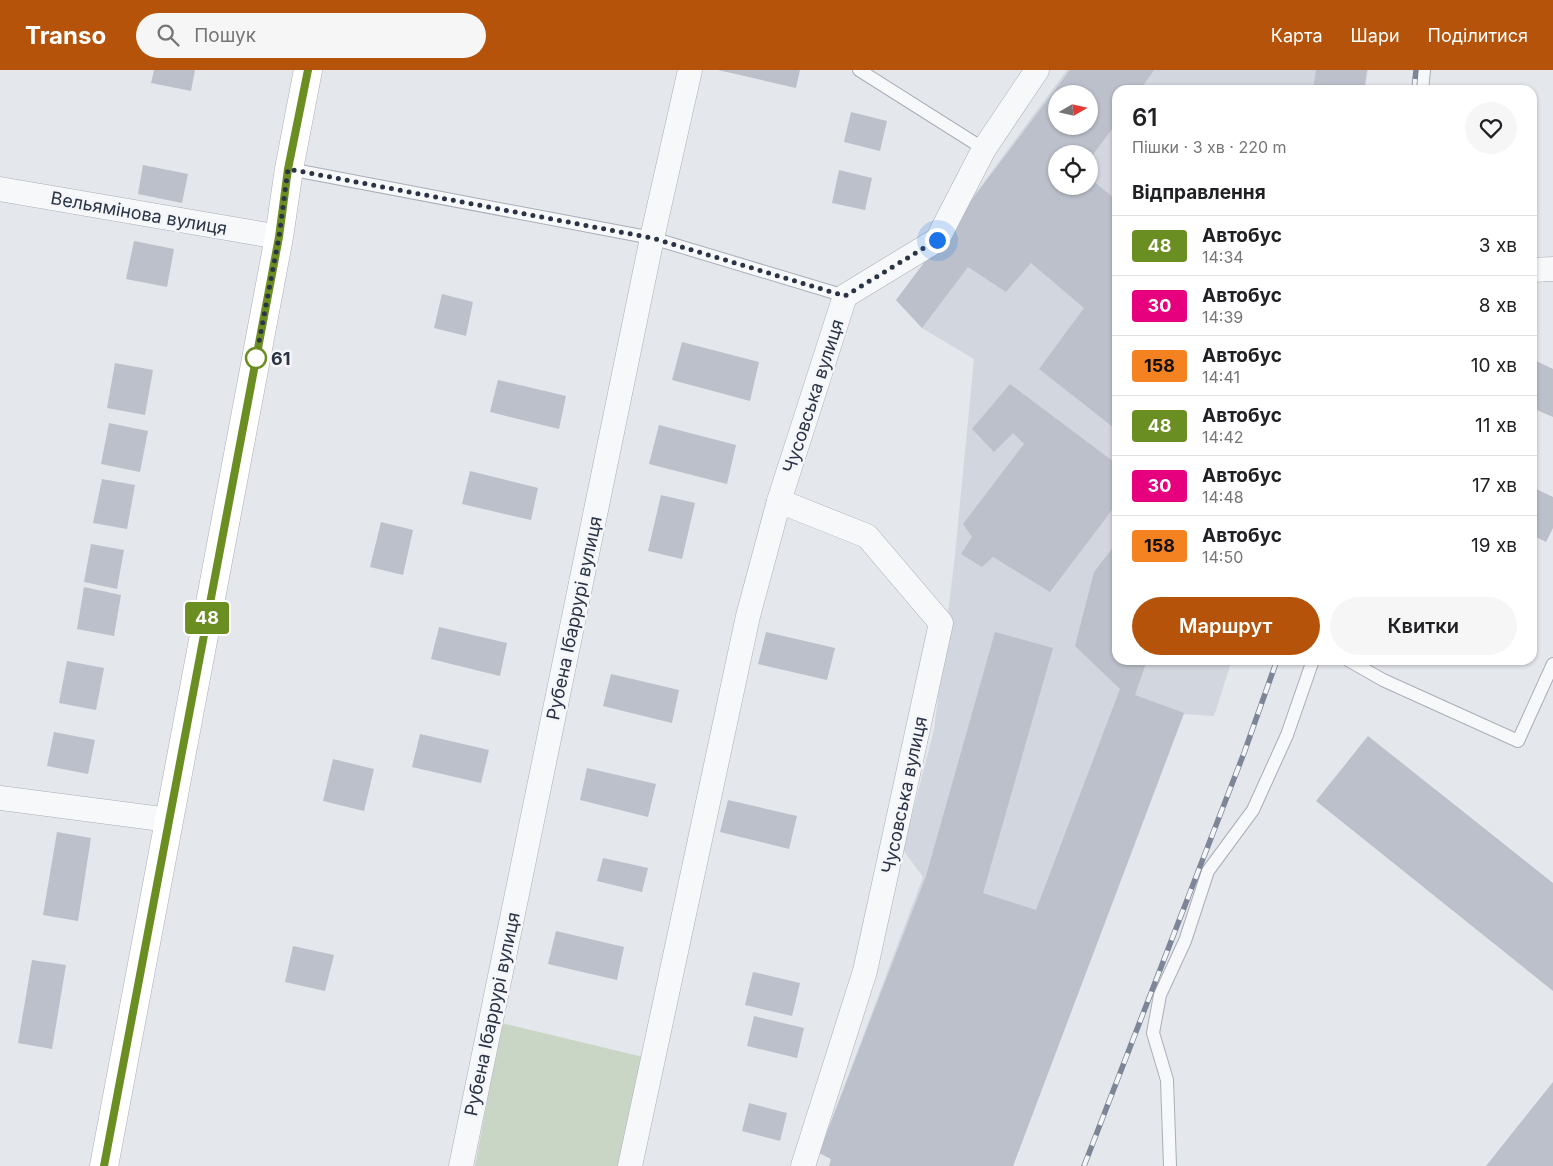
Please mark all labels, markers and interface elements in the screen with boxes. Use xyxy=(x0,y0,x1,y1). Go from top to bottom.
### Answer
search box xyxy=(136,13,486,58)
text: Transo xyxy=(25,21,106,50)
icon: search xyxy=(154,21,182,49)
text: Пошук xyxy=(194,24,256,47)
text: Карта xyxy=(1271,25,1323,46)
text: Шари xyxy=(1351,25,1400,46)
text: Поділитися xyxy=(1428,25,1528,46)
north arrow xyxy=(1048,85,1098,135)
map controls xyxy=(1048,85,1098,195)
button: heart xyxy=(1465,102,1517,154)
text: 61 xyxy=(1132,103,1158,132)
text: Пішки · 3 хв · 220 m xyxy=(1132,137,1287,157)
button: locate xyxy=(1048,145,1098,195)
text: Відправлення xyxy=(1132,181,1266,204)
street label: Вельямінова вулиця xyxy=(49,187,229,239)
text: Автобус xyxy=(1202,224,1282,247)
your location xyxy=(925,228,950,253)
text: 3 хв xyxy=(1479,234,1517,257)
text: 48 xyxy=(1148,235,1171,256)
text: 14:34 xyxy=(1202,247,1244,267)
text: Автобус xyxy=(1202,284,1282,307)
text: 8 хв xyxy=(1479,294,1517,317)
text: 30 xyxy=(1148,295,1171,316)
text: 14:39 xyxy=(1202,307,1243,327)
street label: Чусовська вулиця xyxy=(778,317,848,475)
text: Автобус xyxy=(1202,344,1282,367)
marker: 61 xyxy=(245,347,267,369)
place label: 61 xyxy=(271,348,290,369)
text: 10 хв xyxy=(1471,354,1517,377)
text: 158 xyxy=(1144,355,1175,376)
text: 14:41 xyxy=(1202,367,1240,387)
text: Автобус xyxy=(1202,404,1282,427)
text: 11 хв xyxy=(1475,414,1517,437)
text: 48 xyxy=(1148,415,1171,436)
text: 14:42 xyxy=(1202,427,1244,447)
text: Автобус xyxy=(1202,464,1282,487)
text: 17 хв xyxy=(1472,474,1517,497)
text: 30 xyxy=(1148,475,1171,496)
text: 14:48 xyxy=(1202,487,1244,507)
street label: Рубена Ібаррурі вулиця xyxy=(542,514,606,722)
text: Автобус xyxy=(1202,524,1282,547)
text: 19 хв xyxy=(1471,534,1517,557)
text: 158 xyxy=(1144,535,1175,556)
text: 14:50 xyxy=(1202,547,1243,567)
button: Маршрут xyxy=(1132,597,1320,655)
button: Квитки xyxy=(1330,597,1517,655)
line badge: 48 xyxy=(184,602,230,634)
text: 48 xyxy=(195,607,219,628)
street label: Чусовська вулиця xyxy=(877,714,931,876)
street label: Рубена Ібаррурі вулиця xyxy=(460,910,524,1118)

